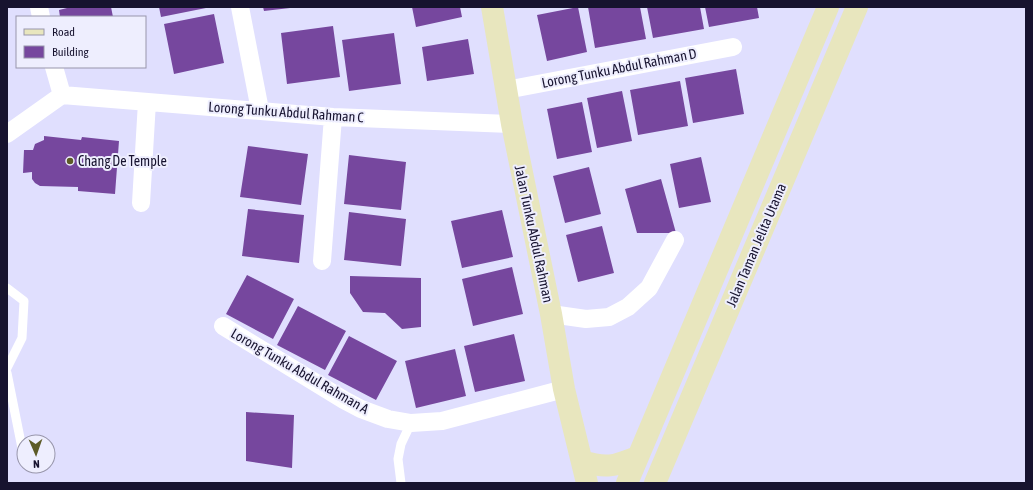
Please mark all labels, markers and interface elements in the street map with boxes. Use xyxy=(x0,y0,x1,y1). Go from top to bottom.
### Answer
legend xyxy=(16,16,146,68)
text: Road xyxy=(52,25,75,39)
text: Building xyxy=(52,45,90,59)
street label: Lorong Tunku Abdul Rahman D xyxy=(540,45,698,91)
street label: Lorong Tunku Abdul Rahman C xyxy=(208,99,365,125)
place label: Chang De Temple xyxy=(78,153,167,169)
marker: Chang De Temple xyxy=(65,156,75,166)
street label: Jalan Tunku Abdul Rahman xyxy=(512,164,556,304)
street label: Jalan Taman Jelita Utama xyxy=(723,181,789,309)
street label: Lorong Tunku Abdul Rahman A xyxy=(228,325,372,417)
north arrow xyxy=(16,434,56,474)
text: N xyxy=(33,458,40,470)

